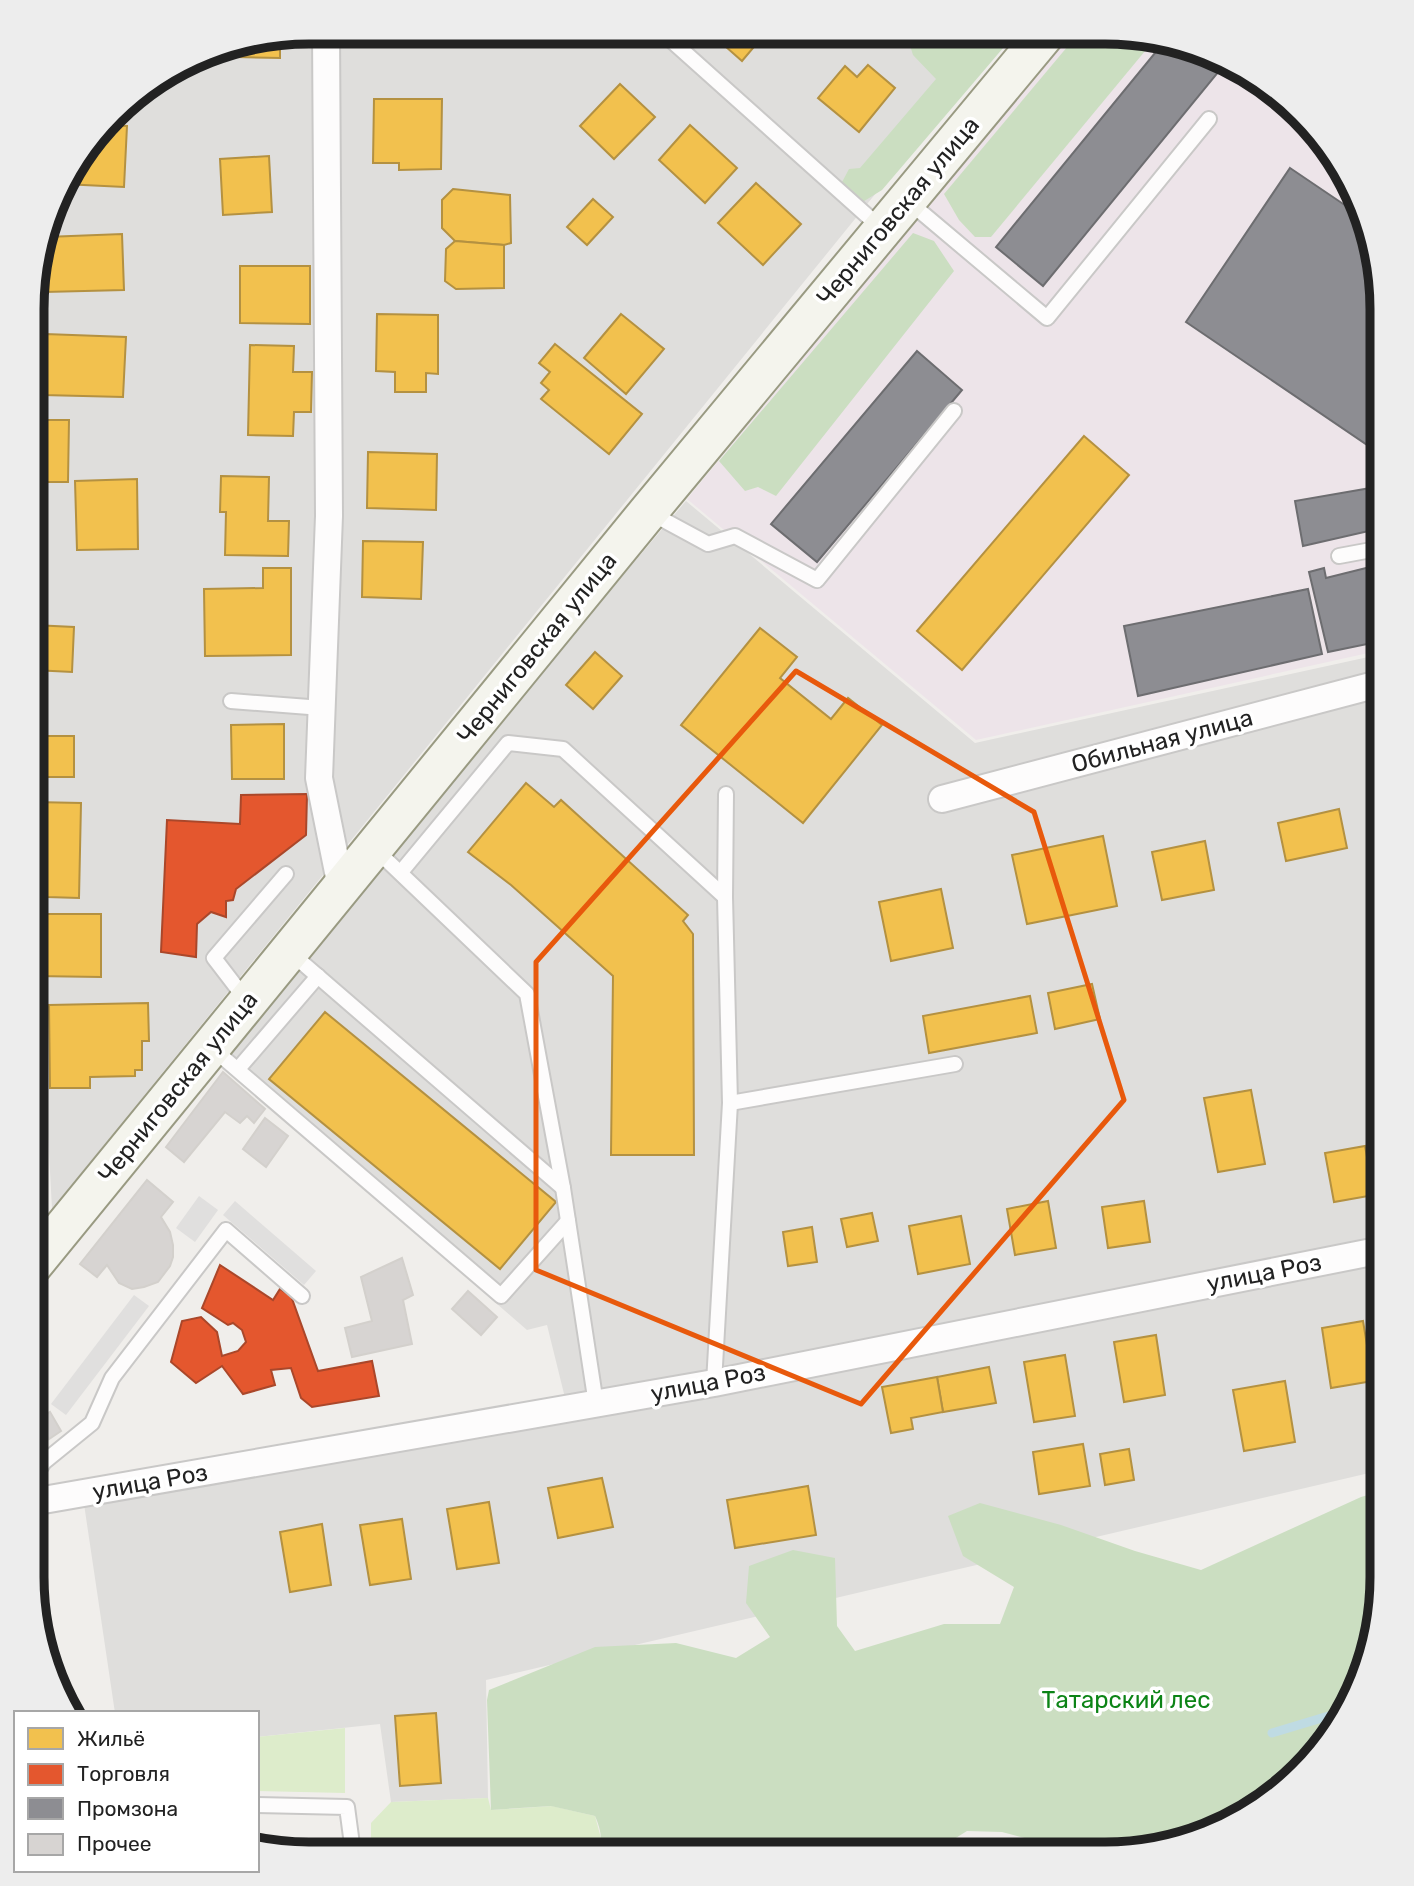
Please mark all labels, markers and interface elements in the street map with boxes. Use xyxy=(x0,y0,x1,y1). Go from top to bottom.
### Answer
street label: Черниговская улица xyxy=(811,111,985,311)
street label: Черниговская улица xyxy=(451,547,623,749)
street label: Обильная улица xyxy=(1068,703,1256,779)
street label: Черниговская улица xyxy=(92,986,264,1188)
street label: улица Роз xyxy=(1204,1248,1324,1298)
street label: улица Роз xyxy=(648,1358,768,1408)
street label: улица Роз xyxy=(90,1458,210,1506)
park label: Татарский лес xyxy=(1042,1686,1210,1714)
legend xyxy=(14,1711,259,1872)
text: Жильё xyxy=(77,1726,145,1751)
text: Торговля xyxy=(77,1761,170,1786)
text: Промзона xyxy=(77,1796,178,1821)
text: Прочее xyxy=(77,1831,152,1856)

